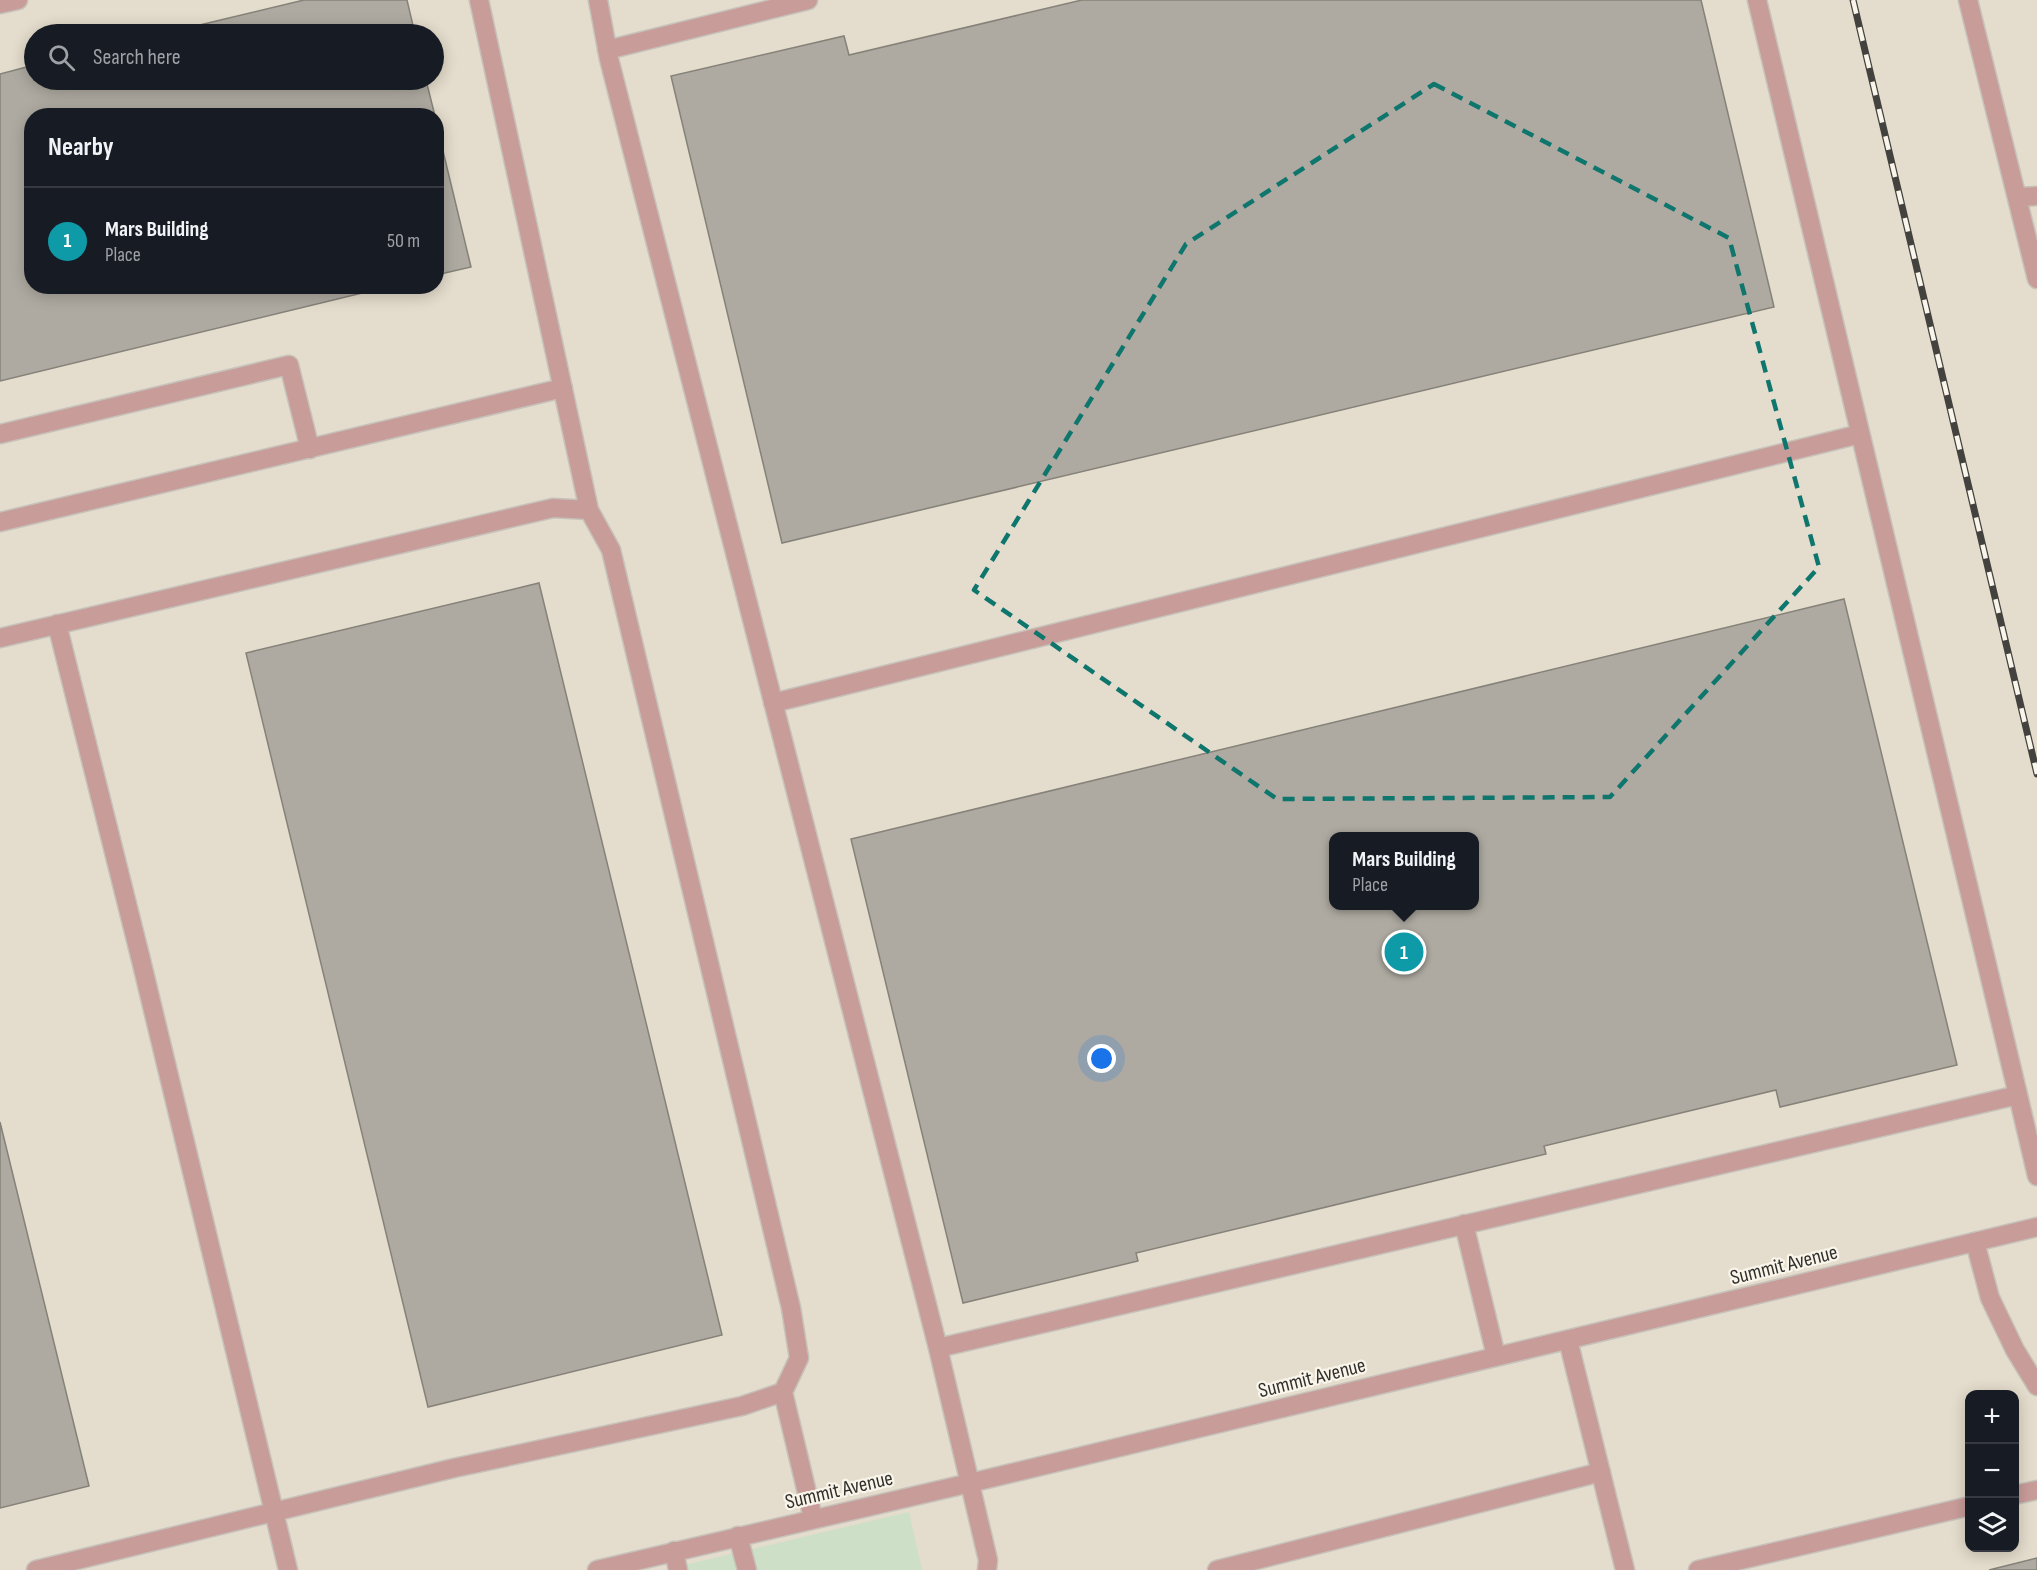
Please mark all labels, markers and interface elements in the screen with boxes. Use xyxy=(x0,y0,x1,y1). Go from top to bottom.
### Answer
search box xyxy=(24,24,444,90)
icon: search xyxy=(45,41,78,74)
text: Search here xyxy=(93,44,180,71)
text: Nearby xyxy=(48,132,114,163)
text: Mars Building xyxy=(105,216,209,243)
text: 1 xyxy=(64,229,71,253)
text: 50 m xyxy=(387,229,420,253)
text: Place xyxy=(105,243,141,267)
popup xyxy=(1329,832,1479,910)
text: Mars Building xyxy=(1352,846,1456,873)
text: Place xyxy=(1352,873,1388,897)
pin: 1 xyxy=(1384,930,1424,974)
your location xyxy=(1087,1044,1116,1073)
street label: Summit Avenue xyxy=(1728,1240,1840,1290)
street label: Summit Avenue xyxy=(1256,1353,1368,1403)
map controls xyxy=(1965,1390,2019,1552)
button: + xyxy=(1965,1390,2019,1444)
button: − xyxy=(1965,1444,2019,1498)
street label: Summit Avenue xyxy=(783,1465,895,1515)
button: layers xyxy=(1965,1498,2019,1552)

